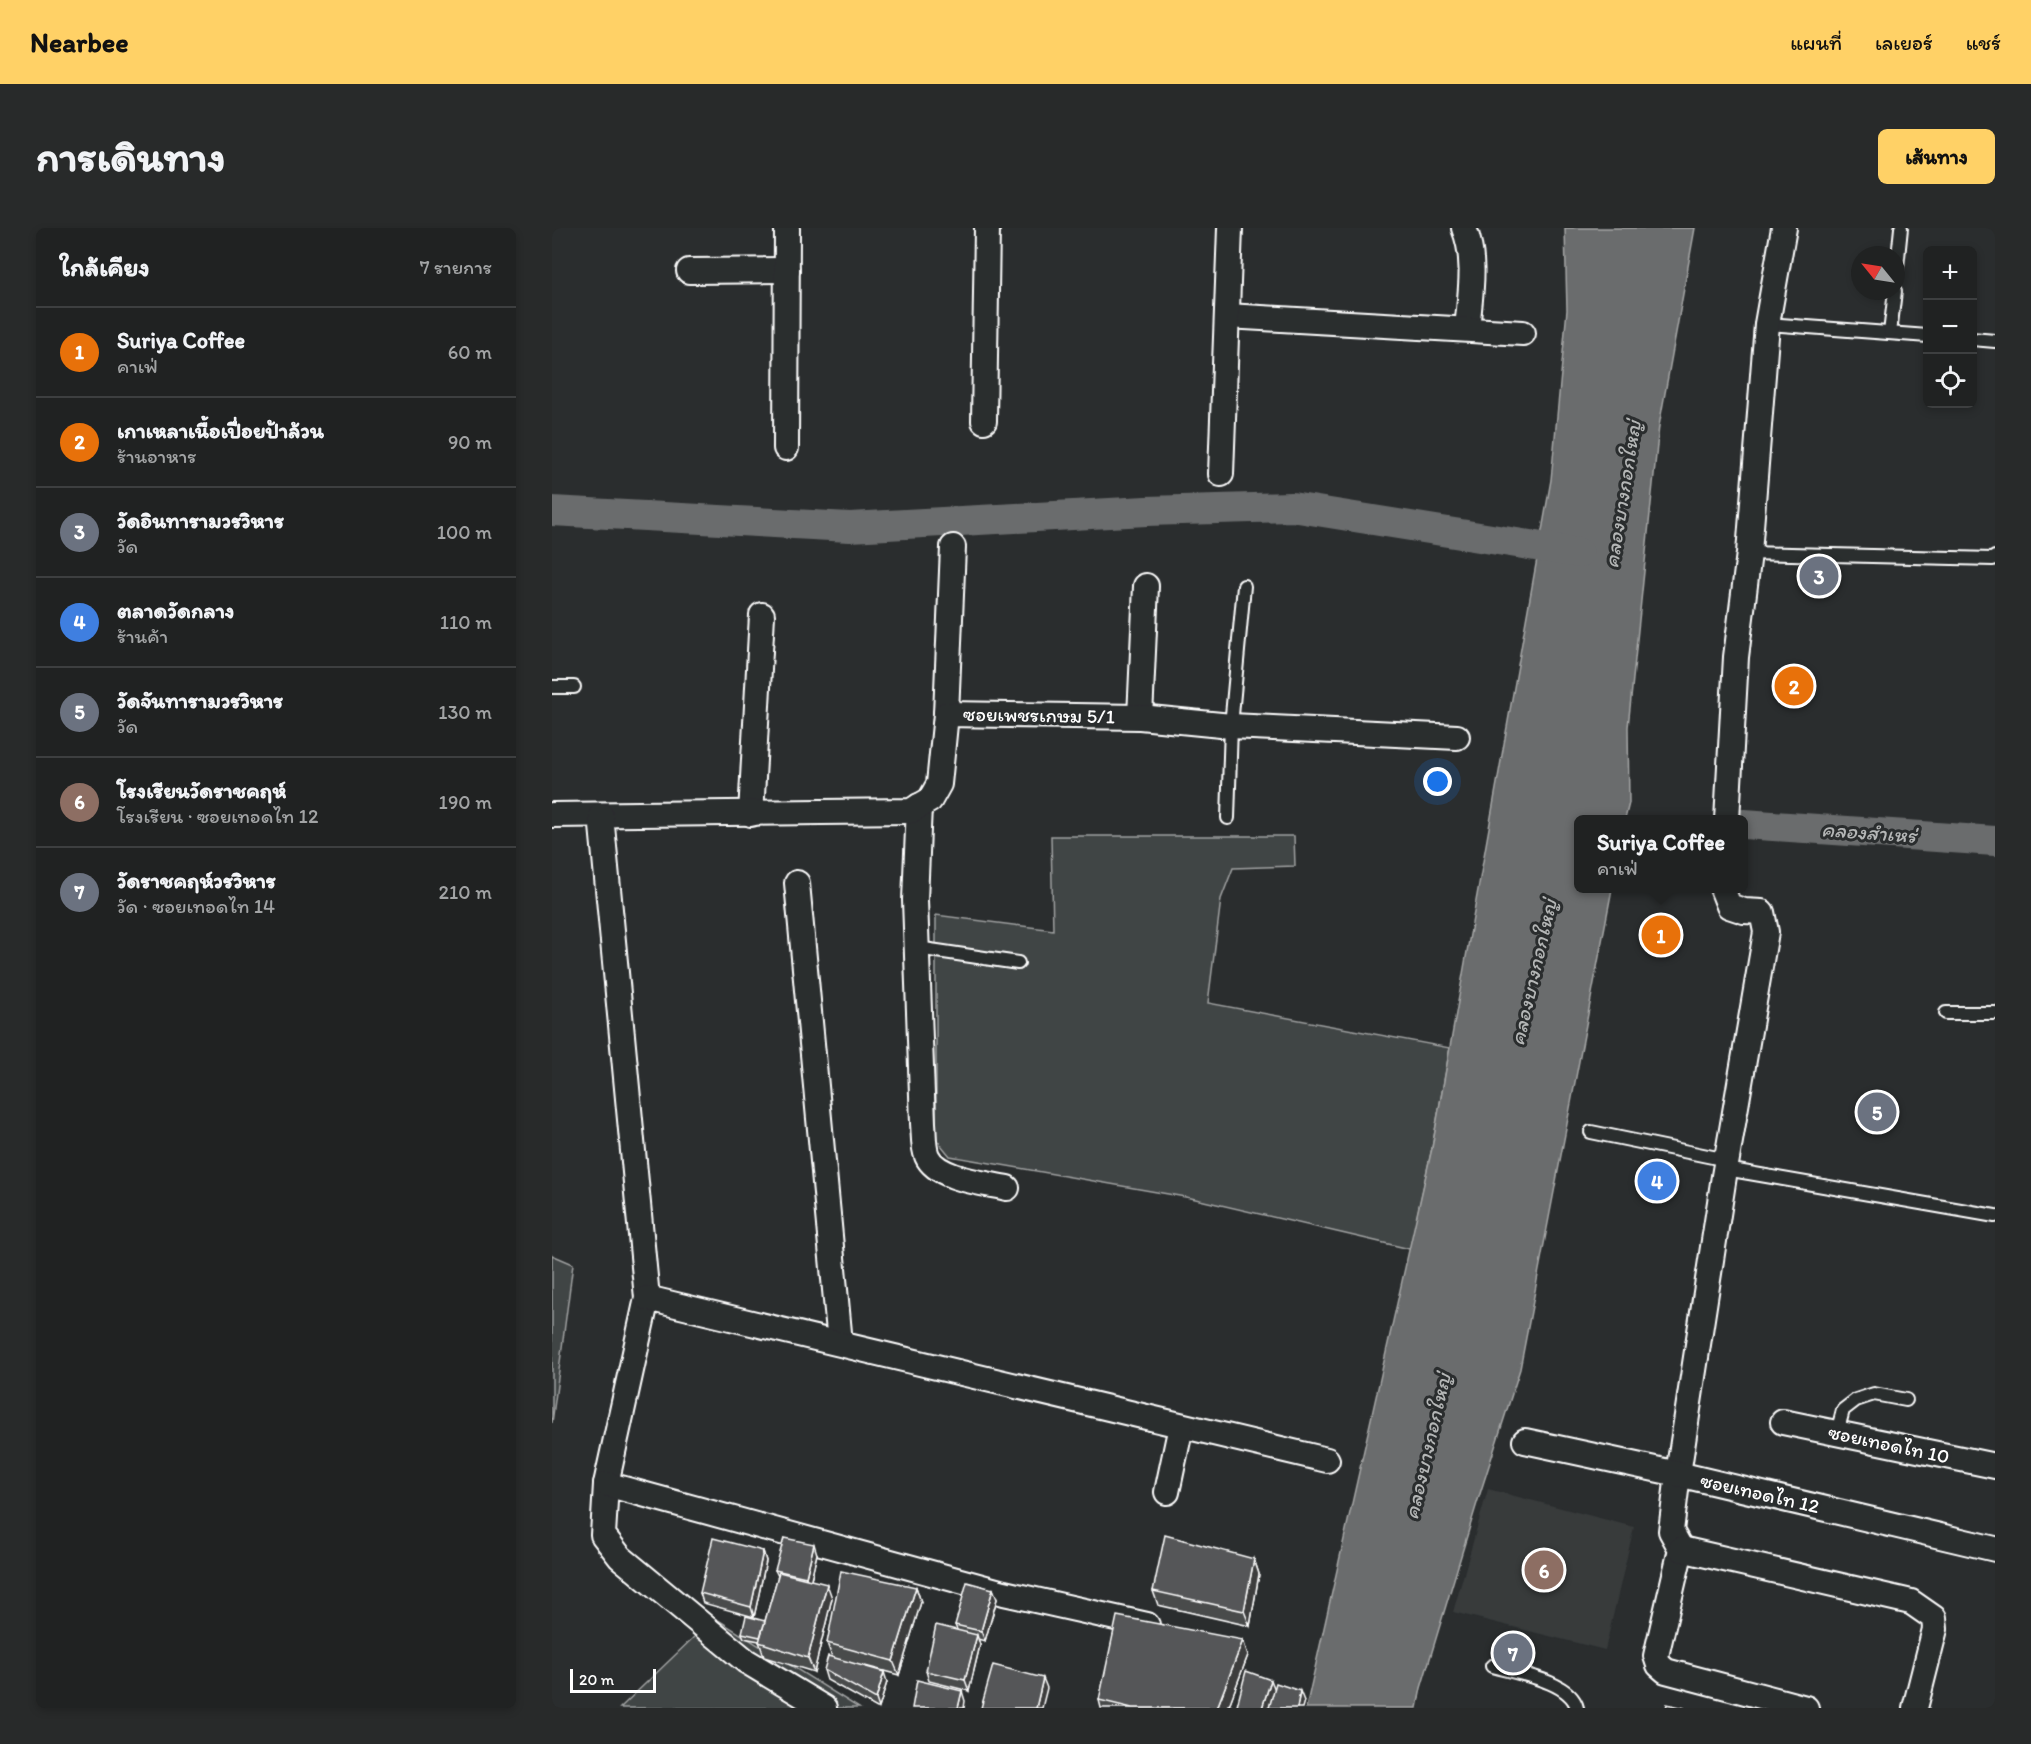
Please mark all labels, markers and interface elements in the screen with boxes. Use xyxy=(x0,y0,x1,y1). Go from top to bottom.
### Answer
text: Nearbee xyxy=(30,25,129,59)
text: แผนที่ xyxy=(1790,30,1842,55)
text: เลเยอร์ xyxy=(1875,30,1933,55)
text: แชร์ xyxy=(1966,30,2001,55)
button: เส้นทาง xyxy=(1878,129,1995,184)
text: การเดินทาง xyxy=(36,131,226,182)
north arrow xyxy=(1851,246,1905,300)
map controls xyxy=(1923,246,1977,408)
button: + xyxy=(1923,246,1977,300)
text: ใกล้เคียง xyxy=(60,251,150,283)
text: 7 รายการ xyxy=(420,255,492,279)
button: − xyxy=(1923,300,1977,354)
text: Suriya Coffee xyxy=(117,327,245,354)
text: 1 xyxy=(75,340,84,364)
text: 60 m xyxy=(448,340,492,364)
text: คาเฟ่ xyxy=(117,354,158,378)
button: locate xyxy=(1923,354,1977,408)
water label: คลองบางกอกใหญ่ xyxy=(1598,415,1646,570)
text: เกาเหลาเนื้อเปื่อยป้าล้วน xyxy=(117,417,324,444)
text: 2 xyxy=(74,430,85,454)
text: 90 m xyxy=(448,430,492,454)
text: ร้านอาหาร xyxy=(117,444,197,468)
text: วัดอินทารามวรวิหาร xyxy=(117,507,284,534)
text: 3 xyxy=(74,520,85,544)
text: 100 m xyxy=(437,520,492,544)
text: วัด xyxy=(117,534,138,558)
pin: 3 xyxy=(1800,554,1838,598)
text: ตลาดวัดกลาง xyxy=(117,597,235,624)
text: 4 xyxy=(73,610,86,634)
text: 110 m xyxy=(440,610,492,634)
text: ร้านค้า xyxy=(117,624,168,648)
pin: 2 xyxy=(1774,664,1814,708)
text: วัดจันทารามวรวิหาร xyxy=(117,687,283,714)
text: 5 xyxy=(74,700,85,724)
text: 130 m xyxy=(438,700,492,724)
street label: ซอยเพชรเกษม 5/1 xyxy=(963,702,1115,728)
text: วัด xyxy=(117,714,138,738)
your location xyxy=(1423,767,1452,796)
text: โรงเรียนวัดราชคฤห์ xyxy=(117,777,286,804)
text: 6 xyxy=(74,790,85,814)
text: 190 m xyxy=(439,790,492,814)
text: โรงเรียน · ซอยเทอดไท 12 xyxy=(117,804,318,828)
popup xyxy=(1574,815,1748,893)
water label: คลองสำเหร่ xyxy=(1821,816,1920,848)
text: Suriya Coffee xyxy=(1597,829,1725,856)
text: คาเฟ่ xyxy=(1597,856,1638,880)
text: วัดราชคฤห์วรวิหาร xyxy=(117,867,276,894)
text: 7 xyxy=(75,880,84,904)
text: 210 m xyxy=(439,880,492,904)
text: วัด · ซอยเทอดไท 14 xyxy=(117,894,275,918)
water label: คลองบางกอกใหญ่ xyxy=(1504,894,1563,1048)
pin: 1 xyxy=(1642,912,1680,958)
pin: 5 xyxy=(1858,1090,1896,1134)
pin: 4 xyxy=(1638,1158,1676,1204)
water label: คลองบางกอกใหญ่ xyxy=(1398,1368,1457,1522)
street label: ซอยเทอดไท 10 xyxy=(1826,1419,1952,1469)
street label: ซอยเทอดไท 12 xyxy=(1698,1468,1822,1518)
pin: 6 xyxy=(1524,1548,1564,1592)
pin: 7 xyxy=(1494,1630,1532,1676)
scale bar xyxy=(570,1666,656,1694)
text: 20 m xyxy=(579,1670,614,1689)

